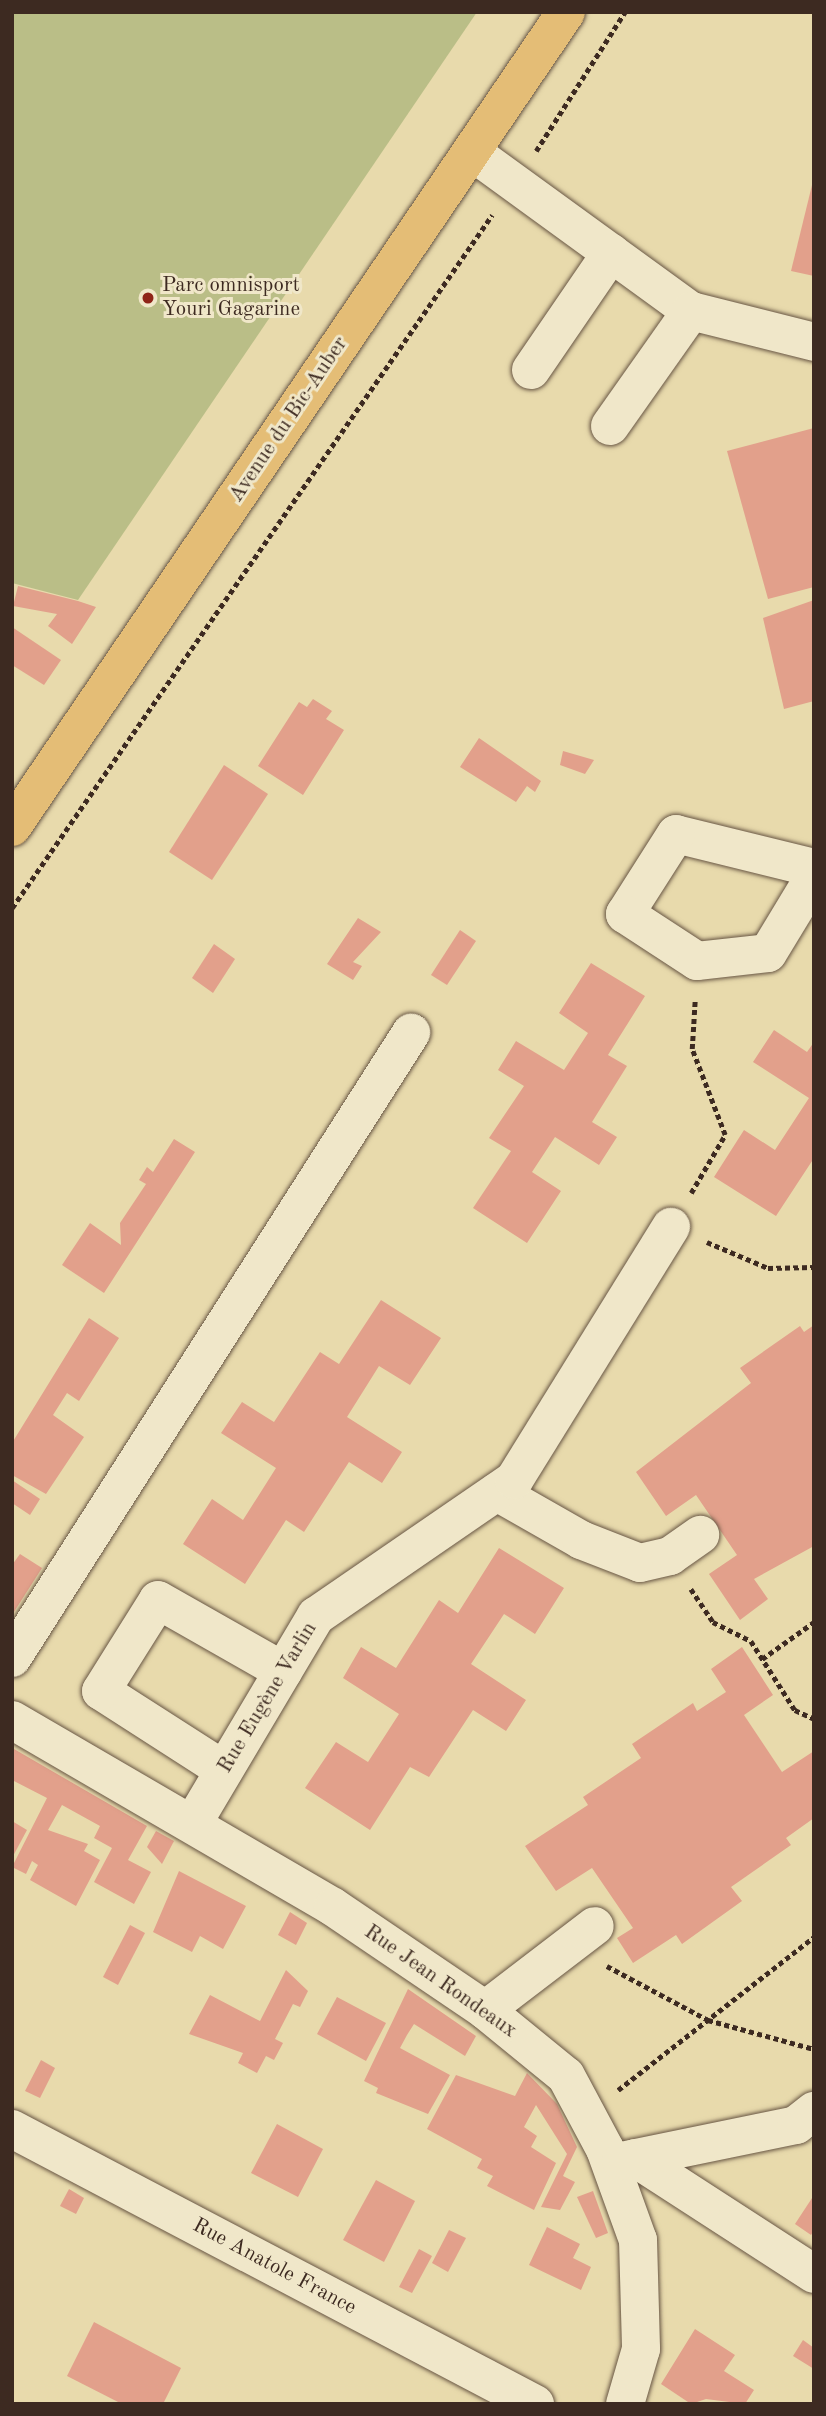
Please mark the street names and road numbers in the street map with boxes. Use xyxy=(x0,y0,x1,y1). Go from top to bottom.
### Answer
street label: Avenue du Bic-Auber xyxy=(224,333,354,507)
street label: Rue Eugène Varlin xyxy=(213,1618,323,1778)
street label: Rue Jean Rondeaux xyxy=(359,1920,521,2044)
street label: Rue Anatole France xyxy=(188,2213,360,2321)

